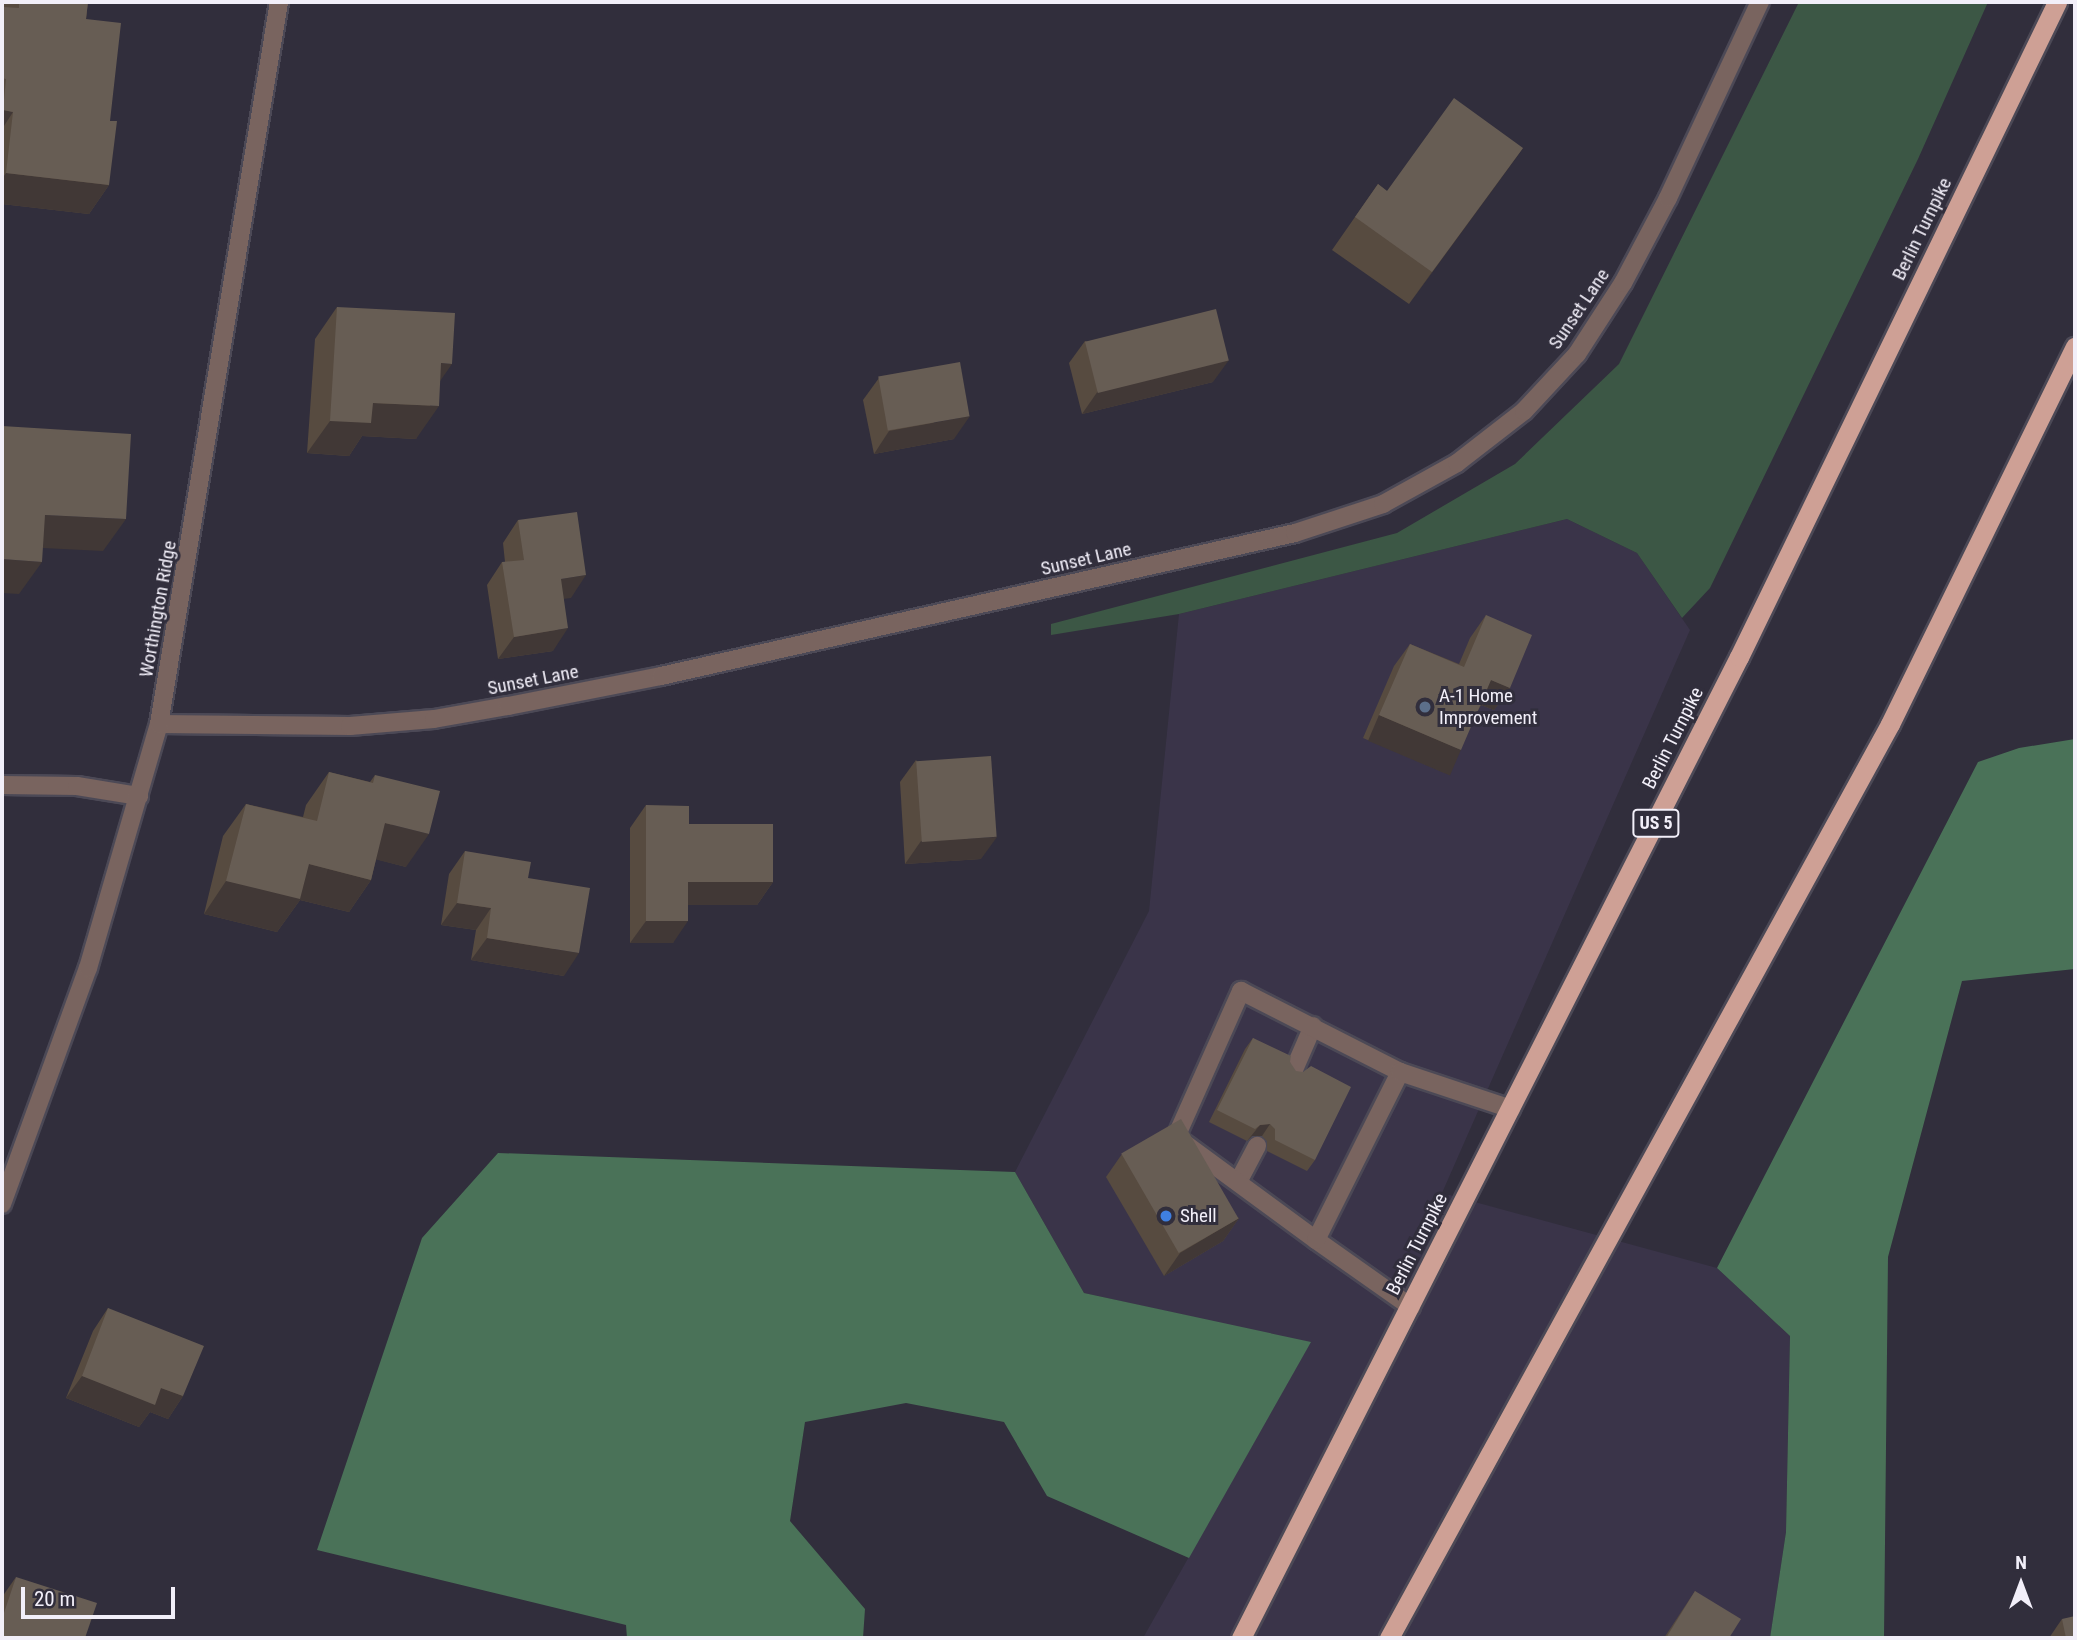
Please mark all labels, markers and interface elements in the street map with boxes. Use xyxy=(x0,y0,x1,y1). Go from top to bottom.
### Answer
street label: Berlin Turnpike xyxy=(1887,174,1957,284)
street label: Sunset Lane xyxy=(1544,264,1614,354)
street label: Sunset Lane xyxy=(1039,538,1133,580)
street label: Worthington Ridge xyxy=(135,539,181,679)
street label: Sunset Lane xyxy=(486,660,580,700)
street label: Berlin Turnpike xyxy=(1638,683,1708,793)
place label: A-1 Home Improvement xyxy=(1439,685,1537,729)
marker: A-1 Home Improvement xyxy=(1417,699,1433,715)
road number: US 5 xyxy=(1632,808,1680,838)
street label: Berlin Turnpike xyxy=(1382,1189,1452,1299)
place label: Shell xyxy=(1180,1205,1217,1227)
marker: Shell xyxy=(1158,1208,1174,1224)
north arrow xyxy=(1986,1549,2056,1619)
text: N xyxy=(2015,1551,2027,1574)
scale bar xyxy=(24,1574,178,1618)
text: 20 m xyxy=(34,1587,75,1611)

